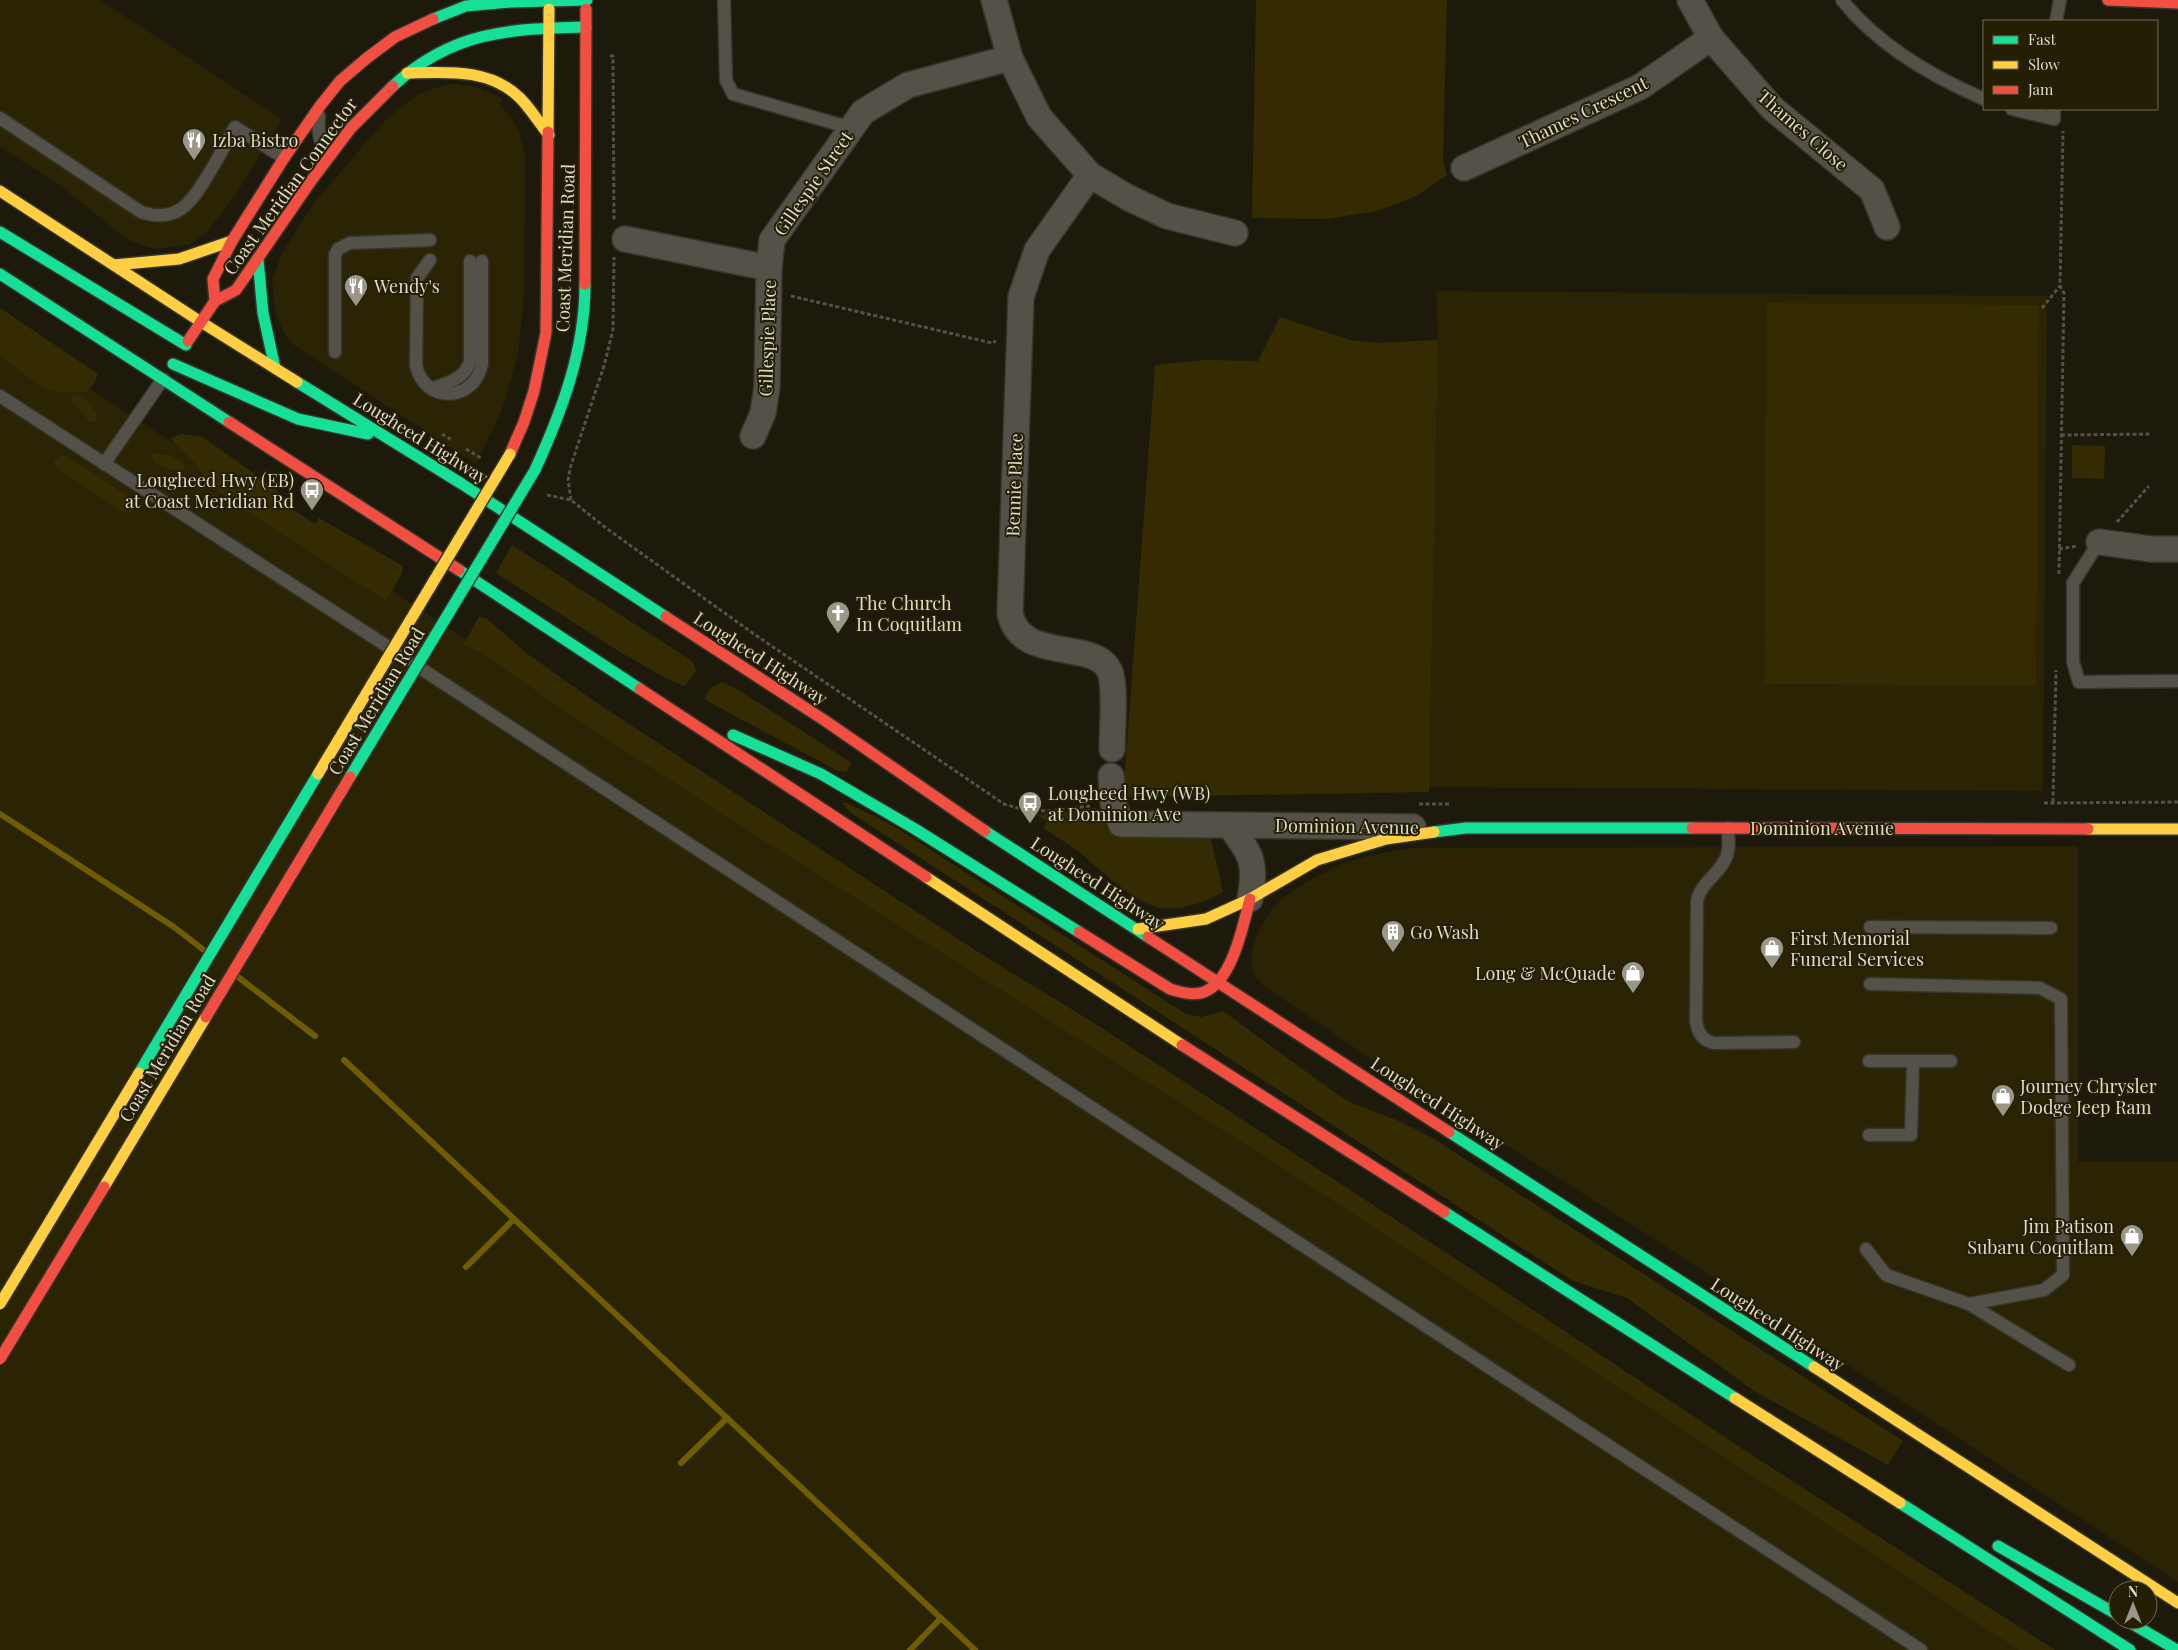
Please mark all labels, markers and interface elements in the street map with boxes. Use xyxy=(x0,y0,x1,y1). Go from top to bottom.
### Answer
legend xyxy=(1983,20,2158,110)
text: Fast xyxy=(2028,29,2057,49)
text: Slow xyxy=(2028,54,2060,74)
street label: Thames Crescent xyxy=(1515,70,1652,154)
text: Jam xyxy=(2027,79,2054,99)
street label: Thames Close xyxy=(1753,84,1853,176)
street label: Coast Meridian Connector xyxy=(218,93,362,279)
street label: Gillespie Street xyxy=(768,125,858,240)
restaurant icon: Izba Bistro xyxy=(181,127,207,161)
place label: Izba Bistro xyxy=(212,128,298,152)
street label: Coast Meridian Road xyxy=(550,163,580,333)
restaurant icon: Wendy's xyxy=(343,273,369,307)
place label: Wendy's xyxy=(373,274,440,298)
street label: Gillespie Place xyxy=(753,279,781,397)
street label: Lougheed Highway xyxy=(349,387,493,489)
street label: Bennie Place xyxy=(1000,433,1028,537)
place label: Lougheed Hwy (EB) at Coast Meridian Rd xyxy=(125,468,295,513)
bus stop icon: Lougheed Hwy (EB) at Coast Meridian Rd xyxy=(299,477,325,511)
place label: The Church In Coquitlam xyxy=(856,591,962,636)
church icon: The Church In Coquitlam xyxy=(825,600,851,634)
street label: Lougheed Highway xyxy=(690,606,832,710)
street label: Coast Meridian Road xyxy=(322,622,430,779)
place label: Lougheed Hwy (WB) at Dominion Ave xyxy=(1048,781,1210,826)
bus stop icon: Lougheed Hwy (WB) at Dominion Ave xyxy=(1017,790,1043,824)
street label: Dominion Avenue xyxy=(1275,813,1419,839)
street label: Dominion Avenue xyxy=(1750,816,1894,840)
street label: Lougheed Highway xyxy=(1027,831,1169,935)
building icon: Go Wash xyxy=(1380,919,1406,953)
place label: Go Wash xyxy=(1410,920,1480,944)
place label: First Memorial Funeral Services xyxy=(1790,926,1924,971)
shop icon: First Memorial Funeral Services xyxy=(1759,935,1785,969)
shop icon: Long & McQuade xyxy=(1620,960,1646,994)
place label: Long & McQuade xyxy=(1475,961,1616,985)
street label: Coast Meridian Road xyxy=(113,969,221,1126)
street label: Lougheed Highway xyxy=(1367,1051,1509,1155)
place label: Journey Chrysler Dodge Jeep Ram xyxy=(2019,1074,2157,1119)
shop icon: Journey Chrysler Dodge Jeep Ram xyxy=(1990,1083,2016,1117)
place label: Jim Patison Subaru Coquitlam xyxy=(1967,1214,2114,1259)
shop icon: Jim Patison Subaru Coquitlam xyxy=(2119,1223,2145,1257)
street label: Lougheed Highway xyxy=(1707,1272,1849,1376)
north arrow xyxy=(2108,1580,2158,1630)
text: N xyxy=(2128,1582,2138,1601)

